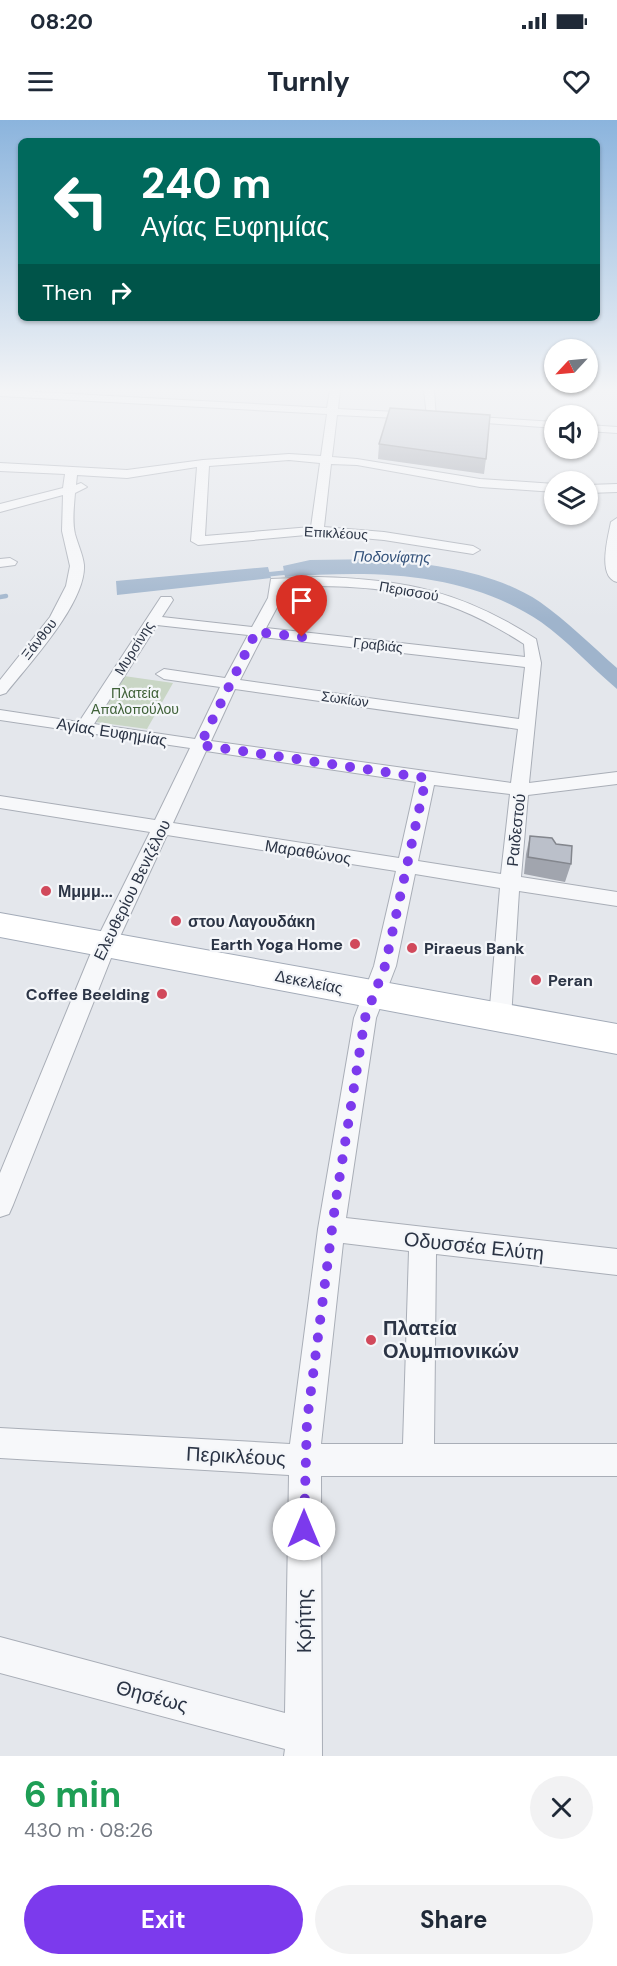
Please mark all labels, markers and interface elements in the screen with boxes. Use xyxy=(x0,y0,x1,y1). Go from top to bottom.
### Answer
text: 08:20 xyxy=(30,7,93,36)
text: Turnly xyxy=(267,64,350,99)
icon: menu xyxy=(24,65,57,98)
icon: heart xyxy=(560,65,593,98)
text: 240 m xyxy=(141,156,271,211)
icon: left xyxy=(42,162,120,240)
text: Αγίας Ευφημίας xyxy=(141,209,329,244)
icon: right xyxy=(104,276,137,309)
text: Then xyxy=(42,278,92,307)
north arrow xyxy=(544,339,598,393)
map controls xyxy=(544,339,598,525)
button: sound xyxy=(544,405,598,459)
button: layers xyxy=(544,471,598,525)
street label: Επικλέους xyxy=(304,522,369,544)
water label: Ποδονίφτης xyxy=(353,546,432,568)
pin xyxy=(276,575,327,637)
street label: Περισσού xyxy=(378,577,440,605)
icon: arrive xyxy=(285,584,318,617)
street label: Ξάνθου xyxy=(17,615,61,663)
street label: Μυρσίνης xyxy=(110,617,158,678)
street label: Γραβιάς xyxy=(352,633,404,657)
park label: Πλατεία Απαλοπούλου xyxy=(91,684,179,718)
street label: Σωκίων xyxy=(320,687,370,711)
street label: Αγίας Ευφημίας xyxy=(55,713,169,751)
street label: Ραιδεστού xyxy=(502,793,530,867)
street label: Ελευθερίου Βενιζέλου xyxy=(89,816,175,964)
street label: Μαραθώνος xyxy=(263,835,353,869)
place label: Μμμμ... xyxy=(58,881,113,902)
marker: Μμμμ... xyxy=(39,884,53,898)
place label: στου Λαγουδάκη xyxy=(188,911,315,932)
marker: στου Λαγουδάκη xyxy=(169,914,183,928)
place label: Earth Yoga Home xyxy=(211,934,343,955)
marker: Earth Yoga Home xyxy=(348,937,362,951)
place label: Piraeus Bank xyxy=(424,938,525,959)
marker: Piraeus Bank xyxy=(405,941,419,955)
street label: Δεκελείας xyxy=(273,965,345,999)
place label: Peran xyxy=(548,970,593,991)
marker: Peran xyxy=(529,973,543,987)
place label: Coffee Beelding xyxy=(26,984,150,1005)
marker: Coffee Beelding xyxy=(155,987,169,1001)
street label: Οδυσσέα Ελύτη xyxy=(403,1226,545,1266)
place label: Πλατεία Ολυμπιονικών xyxy=(383,1315,519,1364)
marker: Πλατεία Ολυμπιονικών xyxy=(364,1333,378,1347)
street label: Περικλέους xyxy=(185,1440,287,1472)
position arrow xyxy=(272,1497,336,1561)
street label: Κρήτης xyxy=(291,1588,317,1653)
street label: Θησέως xyxy=(113,1674,191,1718)
text: 6 min xyxy=(24,1771,121,1818)
button: close xyxy=(530,1776,593,1839)
text: 430 m · 08:26 xyxy=(24,1817,153,1843)
button: Exit xyxy=(24,1885,303,1954)
button: Share xyxy=(315,1885,593,1954)

